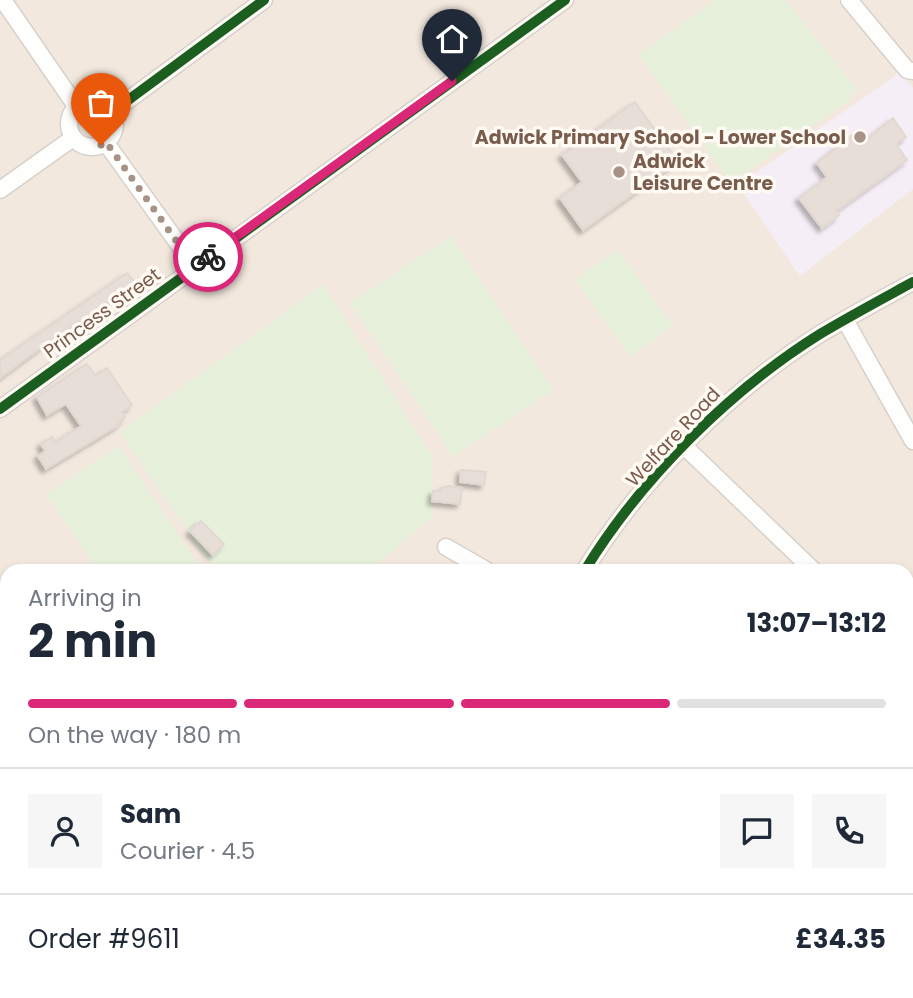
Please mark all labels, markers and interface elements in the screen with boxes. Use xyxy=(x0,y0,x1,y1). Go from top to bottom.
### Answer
pin xyxy=(422,9,482,81)
icon: home xyxy=(433,20,471,58)
pin xyxy=(71,73,131,145)
icon: bag xyxy=(82,84,120,122)
place label: Adwick Primary School - Lower School xyxy=(475,124,846,151)
marker: Adwick Primary School - Lower School xyxy=(852,129,868,145)
place label: Adwick Leisure Centre xyxy=(633,148,773,197)
marker: Adwick Leisure Centre xyxy=(611,164,627,180)
courier xyxy=(173,222,243,292)
icon: bike xyxy=(189,238,227,276)
street label: Princess Street xyxy=(38,261,166,365)
street label: Welfare Road xyxy=(620,381,726,493)
text: Arriving in xyxy=(28,582,142,614)
text: 13:07–13:12 xyxy=(747,605,886,641)
text: 2 min xyxy=(28,609,157,673)
text: On the way · 180 m xyxy=(28,719,241,751)
button: person xyxy=(28,794,102,868)
button: chat xyxy=(720,794,794,868)
button: phone xyxy=(812,794,886,868)
text: Sam xyxy=(120,796,181,832)
text: Courier · 4.5 xyxy=(120,835,255,867)
text: Order #9611 xyxy=(28,921,180,957)
text: £34.35 xyxy=(795,921,886,957)

